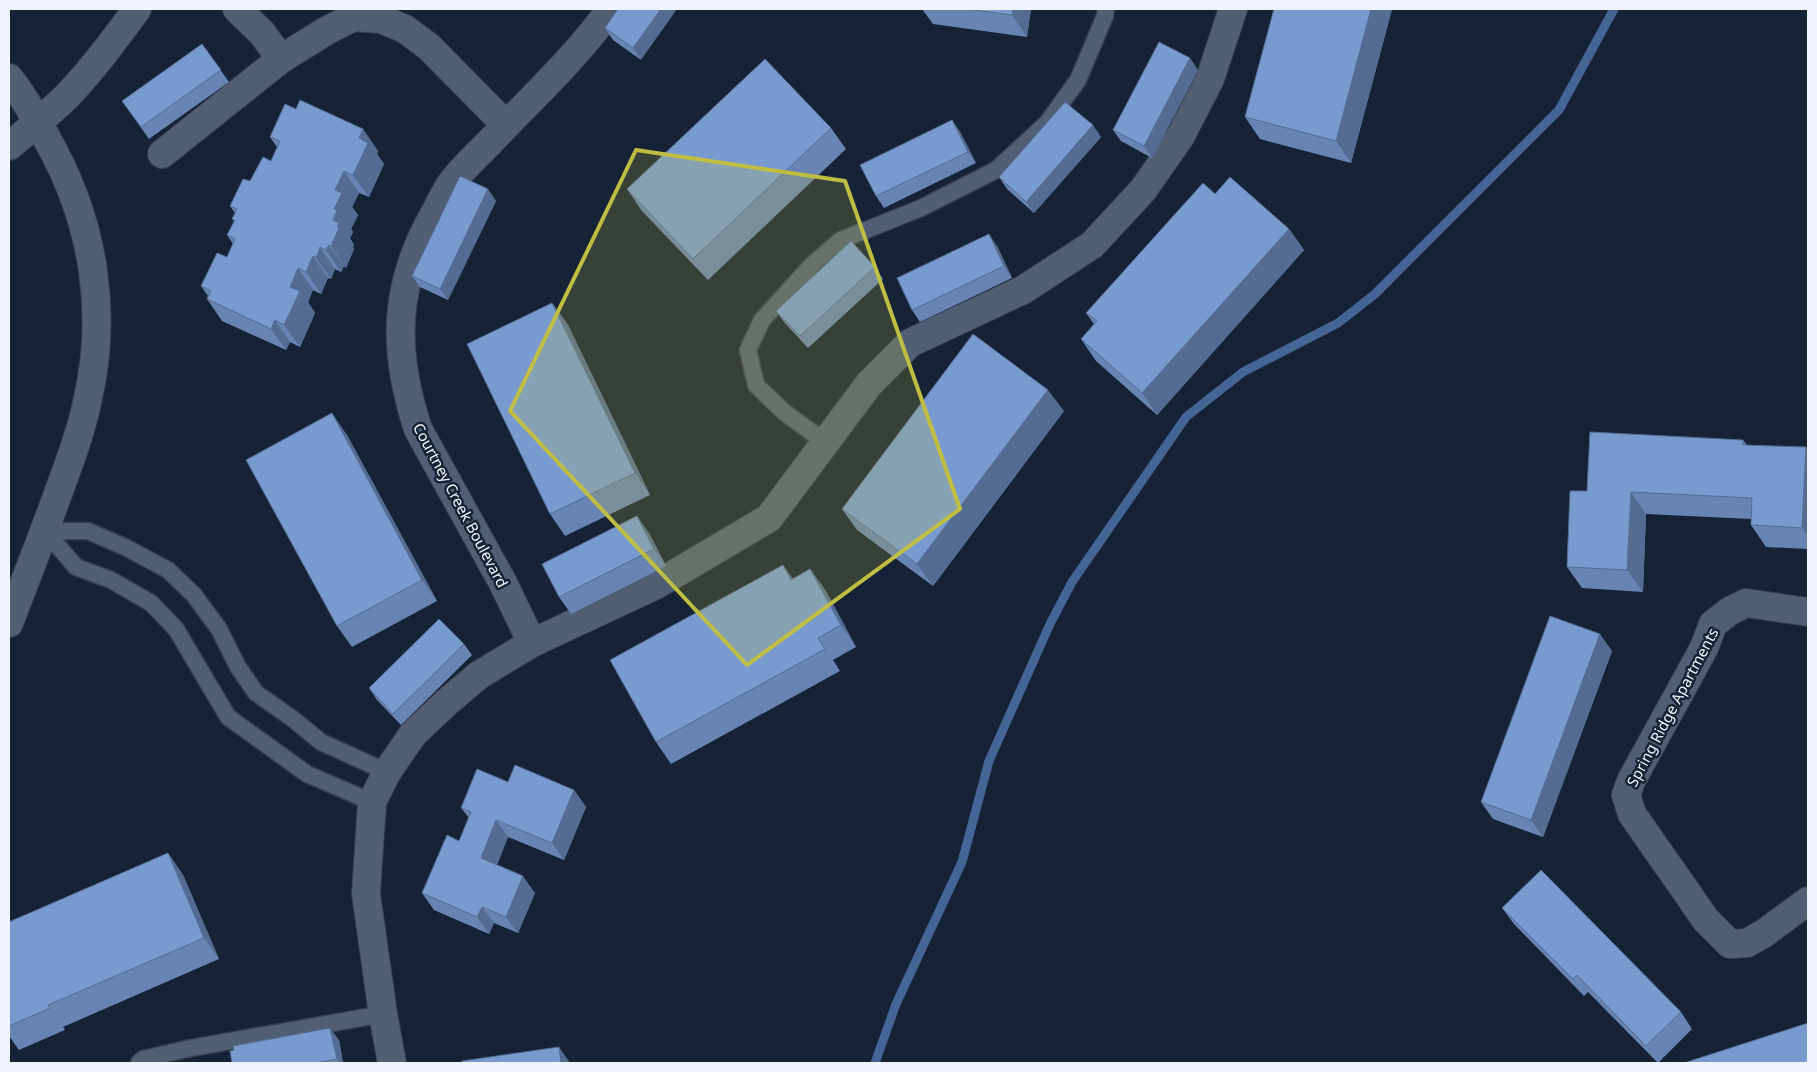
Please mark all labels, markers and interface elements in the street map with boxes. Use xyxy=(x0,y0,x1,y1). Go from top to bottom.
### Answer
street label: Courtney Creek Boulevard xyxy=(409,419,513,591)
street label: Spring Ridge Apartments xyxy=(1622,624,1722,790)

